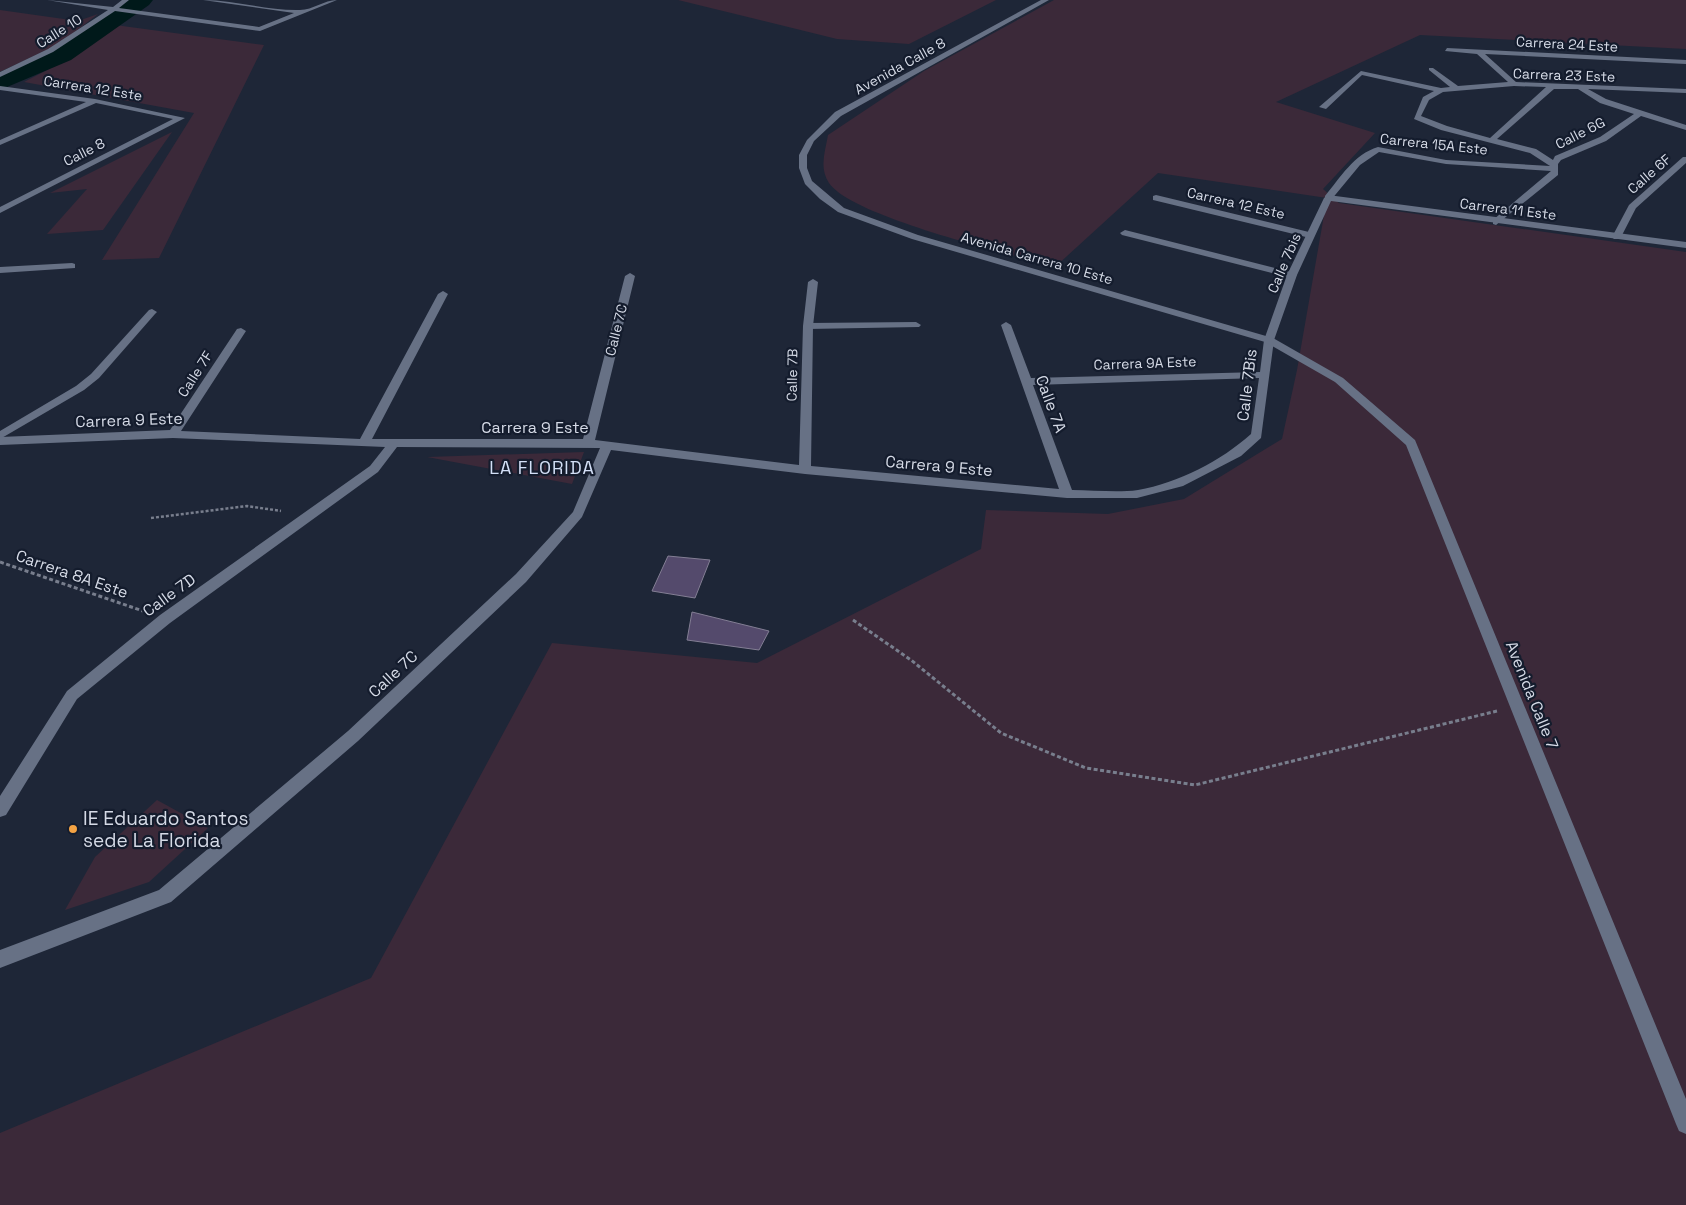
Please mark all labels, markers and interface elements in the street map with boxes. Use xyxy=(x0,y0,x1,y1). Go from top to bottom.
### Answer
street label: Calle 10 xyxy=(33,10,85,52)
street label: Carrera 24 Este xyxy=(1515,32,1619,56)
street label: Avenida Calle 8 xyxy=(851,33,949,98)
street label: Carrera 23 Este xyxy=(1513,64,1615,86)
street label: Carrera 12 Este xyxy=(42,71,144,105)
street label: Calle 6G xyxy=(1552,113,1608,153)
street label: Carrera 15A Este xyxy=(1379,129,1489,159)
street label: Calle 8 xyxy=(60,134,108,170)
street label: Calle 6F xyxy=(1624,150,1675,198)
street label: Carrera 12 Este xyxy=(1185,183,1287,223)
street label: Carrera 11 Este xyxy=(1459,194,1557,224)
street label: Avenida Carrera 10 Este xyxy=(959,228,1115,288)
street label: Calle 7bis xyxy=(1263,230,1305,296)
street label: Calle 7C xyxy=(601,302,631,358)
street label: Calle 7F xyxy=(173,347,217,400)
street label: Calle 7B xyxy=(783,348,801,402)
street label: Calle 7Bis xyxy=(1232,348,1262,422)
street label: Carrera 9A Este xyxy=(1093,352,1197,374)
street label: Calle 7A xyxy=(1031,372,1071,436)
street label: Carrera 9 Este xyxy=(75,408,183,432)
street label: Carrera 9 Este xyxy=(481,417,589,438)
street label: Carrera 9 Este xyxy=(885,451,993,481)
district label: LA FLORIDA xyxy=(489,456,595,479)
street label: Carrera 8A Este xyxy=(13,545,131,603)
street label: Calle 7D xyxy=(138,569,200,621)
street label: Avenida Calle 7 xyxy=(1501,638,1563,752)
street label: Calle 7C xyxy=(364,646,422,702)
place label: IE Eduardo Santos sede La Florida xyxy=(83,806,248,853)
marker: IE Eduardo Santos sede La Florida xyxy=(67,823,79,835)

